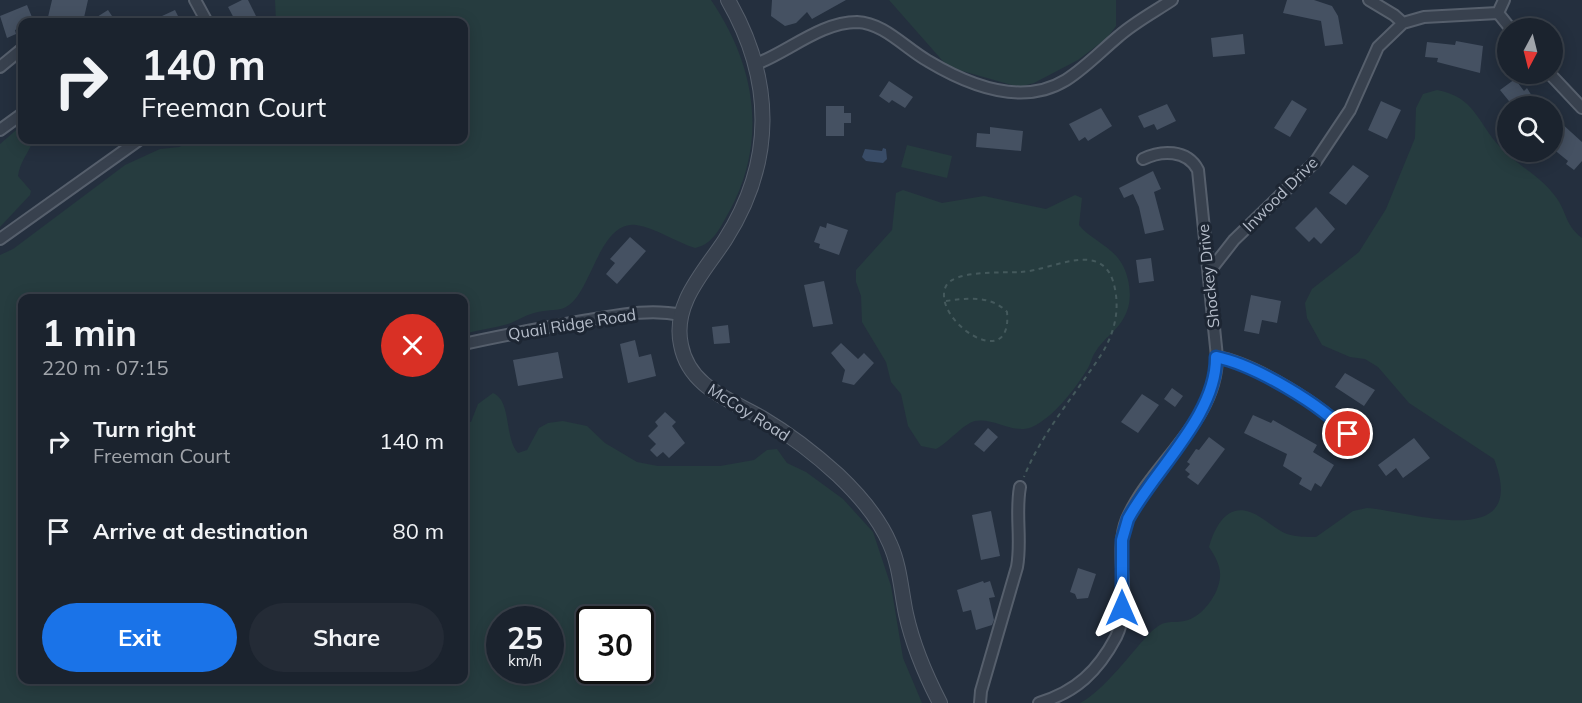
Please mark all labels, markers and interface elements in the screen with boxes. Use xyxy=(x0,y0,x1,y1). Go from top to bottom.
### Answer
north arrow xyxy=(1497,18,1563,84)
map controls xyxy=(1497,18,1563,162)
text: 140 m xyxy=(141,38,266,91)
icon: right xyxy=(42,42,120,120)
text: Freeman Court xyxy=(141,90,326,124)
button: search xyxy=(1497,96,1563,162)
street label: Inwood Drive xyxy=(1238,152,1322,236)
street label: Shockey Drive xyxy=(1193,223,1223,329)
street label: Quail Ridge Road xyxy=(507,304,637,344)
text: 1 min xyxy=(42,310,137,355)
button: close xyxy=(381,314,444,377)
text: 220 m · 07:15 xyxy=(42,355,168,380)
street label: McCoy Road xyxy=(704,379,794,445)
pin xyxy=(1322,408,1373,459)
text: Turn right xyxy=(93,415,196,443)
icon: arrive xyxy=(1331,417,1364,450)
icon: right xyxy=(42,425,75,458)
text: 140 m xyxy=(379,427,444,455)
text: Freeman Court xyxy=(93,443,230,468)
icon: arrive xyxy=(42,515,75,548)
text: Arrive at destination xyxy=(93,517,308,545)
text: 80 m xyxy=(393,517,444,545)
position arrow xyxy=(1090,576,1154,640)
button: Exit xyxy=(42,603,237,672)
button: Share xyxy=(249,603,444,672)
speed limit sign: 30 xyxy=(576,606,654,684)
text: 25 xyxy=(507,619,543,657)
text: km/h xyxy=(508,651,542,670)

